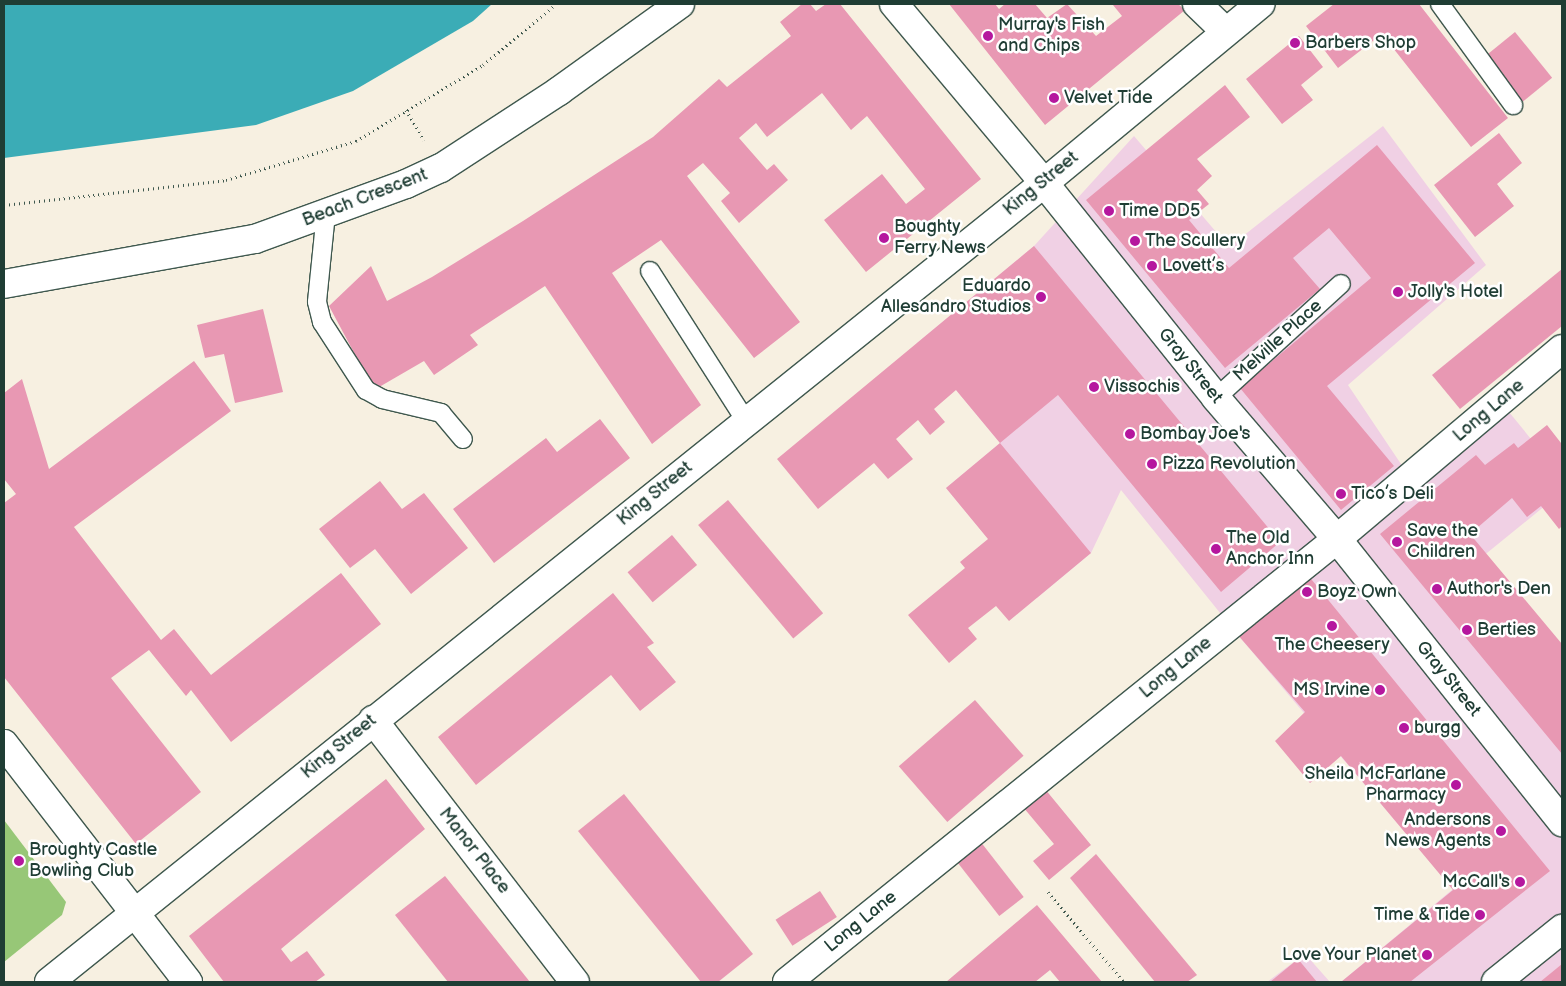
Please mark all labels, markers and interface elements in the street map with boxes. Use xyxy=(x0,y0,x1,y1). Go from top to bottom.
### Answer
place label: Murray's Fish and Chips xyxy=(998,15,1105,58)
marker: Murray's Fish and Chips xyxy=(982,30,994,42)
place label: Barbers Shop xyxy=(1305,32,1417,54)
marker: Barbers Shop xyxy=(1289,37,1301,49)
place label: Velvet Tide xyxy=(1064,87,1153,109)
marker: Velvet Tide xyxy=(1048,92,1060,104)
street label: King Street xyxy=(999,147,1083,221)
street label: Beach Crescent xyxy=(299,164,431,232)
place label: Time DD5 xyxy=(1119,200,1200,222)
marker: Time DD5 xyxy=(1103,205,1115,217)
place label: Boughty Ferry News xyxy=(894,217,987,260)
place label: The Scullery xyxy=(1145,230,1245,252)
marker: Boughty Ferry News xyxy=(878,232,890,244)
marker: The Scullery xyxy=(1129,235,1141,247)
place label: Lovett’s xyxy=(1162,255,1224,277)
marker: Lovett’s xyxy=(1146,260,1158,272)
place label: Eduardo Allesandro Studios xyxy=(881,276,1031,318)
place label: Jolly's Hotel xyxy=(1408,281,1503,303)
marker: Jolly's Hotel xyxy=(1392,286,1404,298)
marker: Eduardo Allesandro Studios xyxy=(1035,291,1047,303)
street label: Melville Place xyxy=(1229,295,1327,387)
street label: Gray Street xyxy=(1153,323,1227,409)
street label: Long Lane xyxy=(1449,375,1529,447)
place label: Vissochis xyxy=(1104,376,1180,398)
marker: Vissochis xyxy=(1088,381,1100,393)
place label: Bombay Joe's xyxy=(1140,423,1253,445)
marker: Bombay Joe's xyxy=(1124,428,1136,440)
place label: Pizza Revolution xyxy=(1162,453,1296,475)
street label: King Street xyxy=(613,457,697,531)
marker: Pizza Revolution xyxy=(1146,458,1158,470)
place label: Tico’s Deli xyxy=(1351,483,1434,505)
marker: Tico’s Deli xyxy=(1335,488,1347,500)
place label: Save the Children xyxy=(1407,521,1478,564)
place label: The Old Anchor Inn xyxy=(1226,528,1314,570)
marker: Save the Children xyxy=(1391,536,1403,548)
marker: The Old Anchor Inn xyxy=(1210,543,1222,555)
place label: Author's Den xyxy=(1447,578,1551,600)
place label: Boyz Own xyxy=(1317,581,1397,603)
marker: Author's Den xyxy=(1431,583,1443,595)
marker: Boyz Own xyxy=(1301,586,1313,598)
place label: Berties xyxy=(1477,619,1536,641)
marker: The Cheesery xyxy=(1326,620,1338,632)
marker: Berties xyxy=(1461,624,1473,636)
street label: Long Lane xyxy=(1136,632,1216,704)
place label: The Cheesery xyxy=(1274,634,1390,656)
street label: Gray Street xyxy=(1411,636,1485,722)
place label: MS Irvine xyxy=(1293,679,1370,701)
marker: MS Irvine xyxy=(1374,684,1386,696)
street label: King Street xyxy=(297,710,381,784)
place label: burgg xyxy=(1414,717,1461,739)
marker: burgg xyxy=(1398,722,1410,734)
place label: Sheila McFarlane Pharmacy xyxy=(1304,764,1446,806)
marker: Sheila McFarlane Pharmacy xyxy=(1450,779,1462,791)
street label: Manor Place xyxy=(434,804,514,898)
place label: Andersons News Agents xyxy=(1385,810,1491,852)
marker: Andersons News Agents xyxy=(1495,825,1507,837)
place label: Broughty Castle Bowling Club xyxy=(29,840,158,882)
marker: Broughty Castle Bowling Club xyxy=(13,855,25,867)
place label: McCall's xyxy=(1442,871,1510,893)
marker: McCall's xyxy=(1514,876,1526,888)
street label: Long Lane xyxy=(821,886,901,958)
place label: Time & Tide xyxy=(1373,904,1470,926)
marker: Time & Tide xyxy=(1474,909,1486,921)
place label: Love Your Planet xyxy=(1281,944,1417,966)
marker: Love Your Planet xyxy=(1421,949,1433,961)

